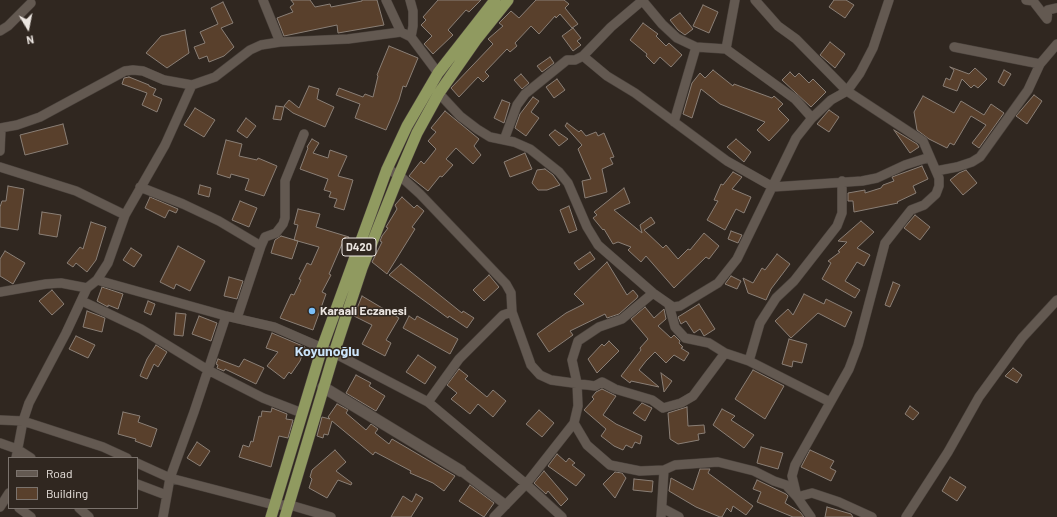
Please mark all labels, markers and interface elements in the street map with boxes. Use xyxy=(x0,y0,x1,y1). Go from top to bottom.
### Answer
north arrow xyxy=(8,8,48,48)
text: N xyxy=(25,33,35,47)
road number: D420 xyxy=(342,238,376,256)
place label: Karaali Eczanesi xyxy=(320,304,407,318)
marker: Karaali Eczanesi xyxy=(307,306,317,316)
district label: Koyunoğlu xyxy=(295,343,359,359)
legend xyxy=(8,457,138,509)
text: Road xyxy=(46,466,73,480)
text: Building xyxy=(46,486,88,500)

